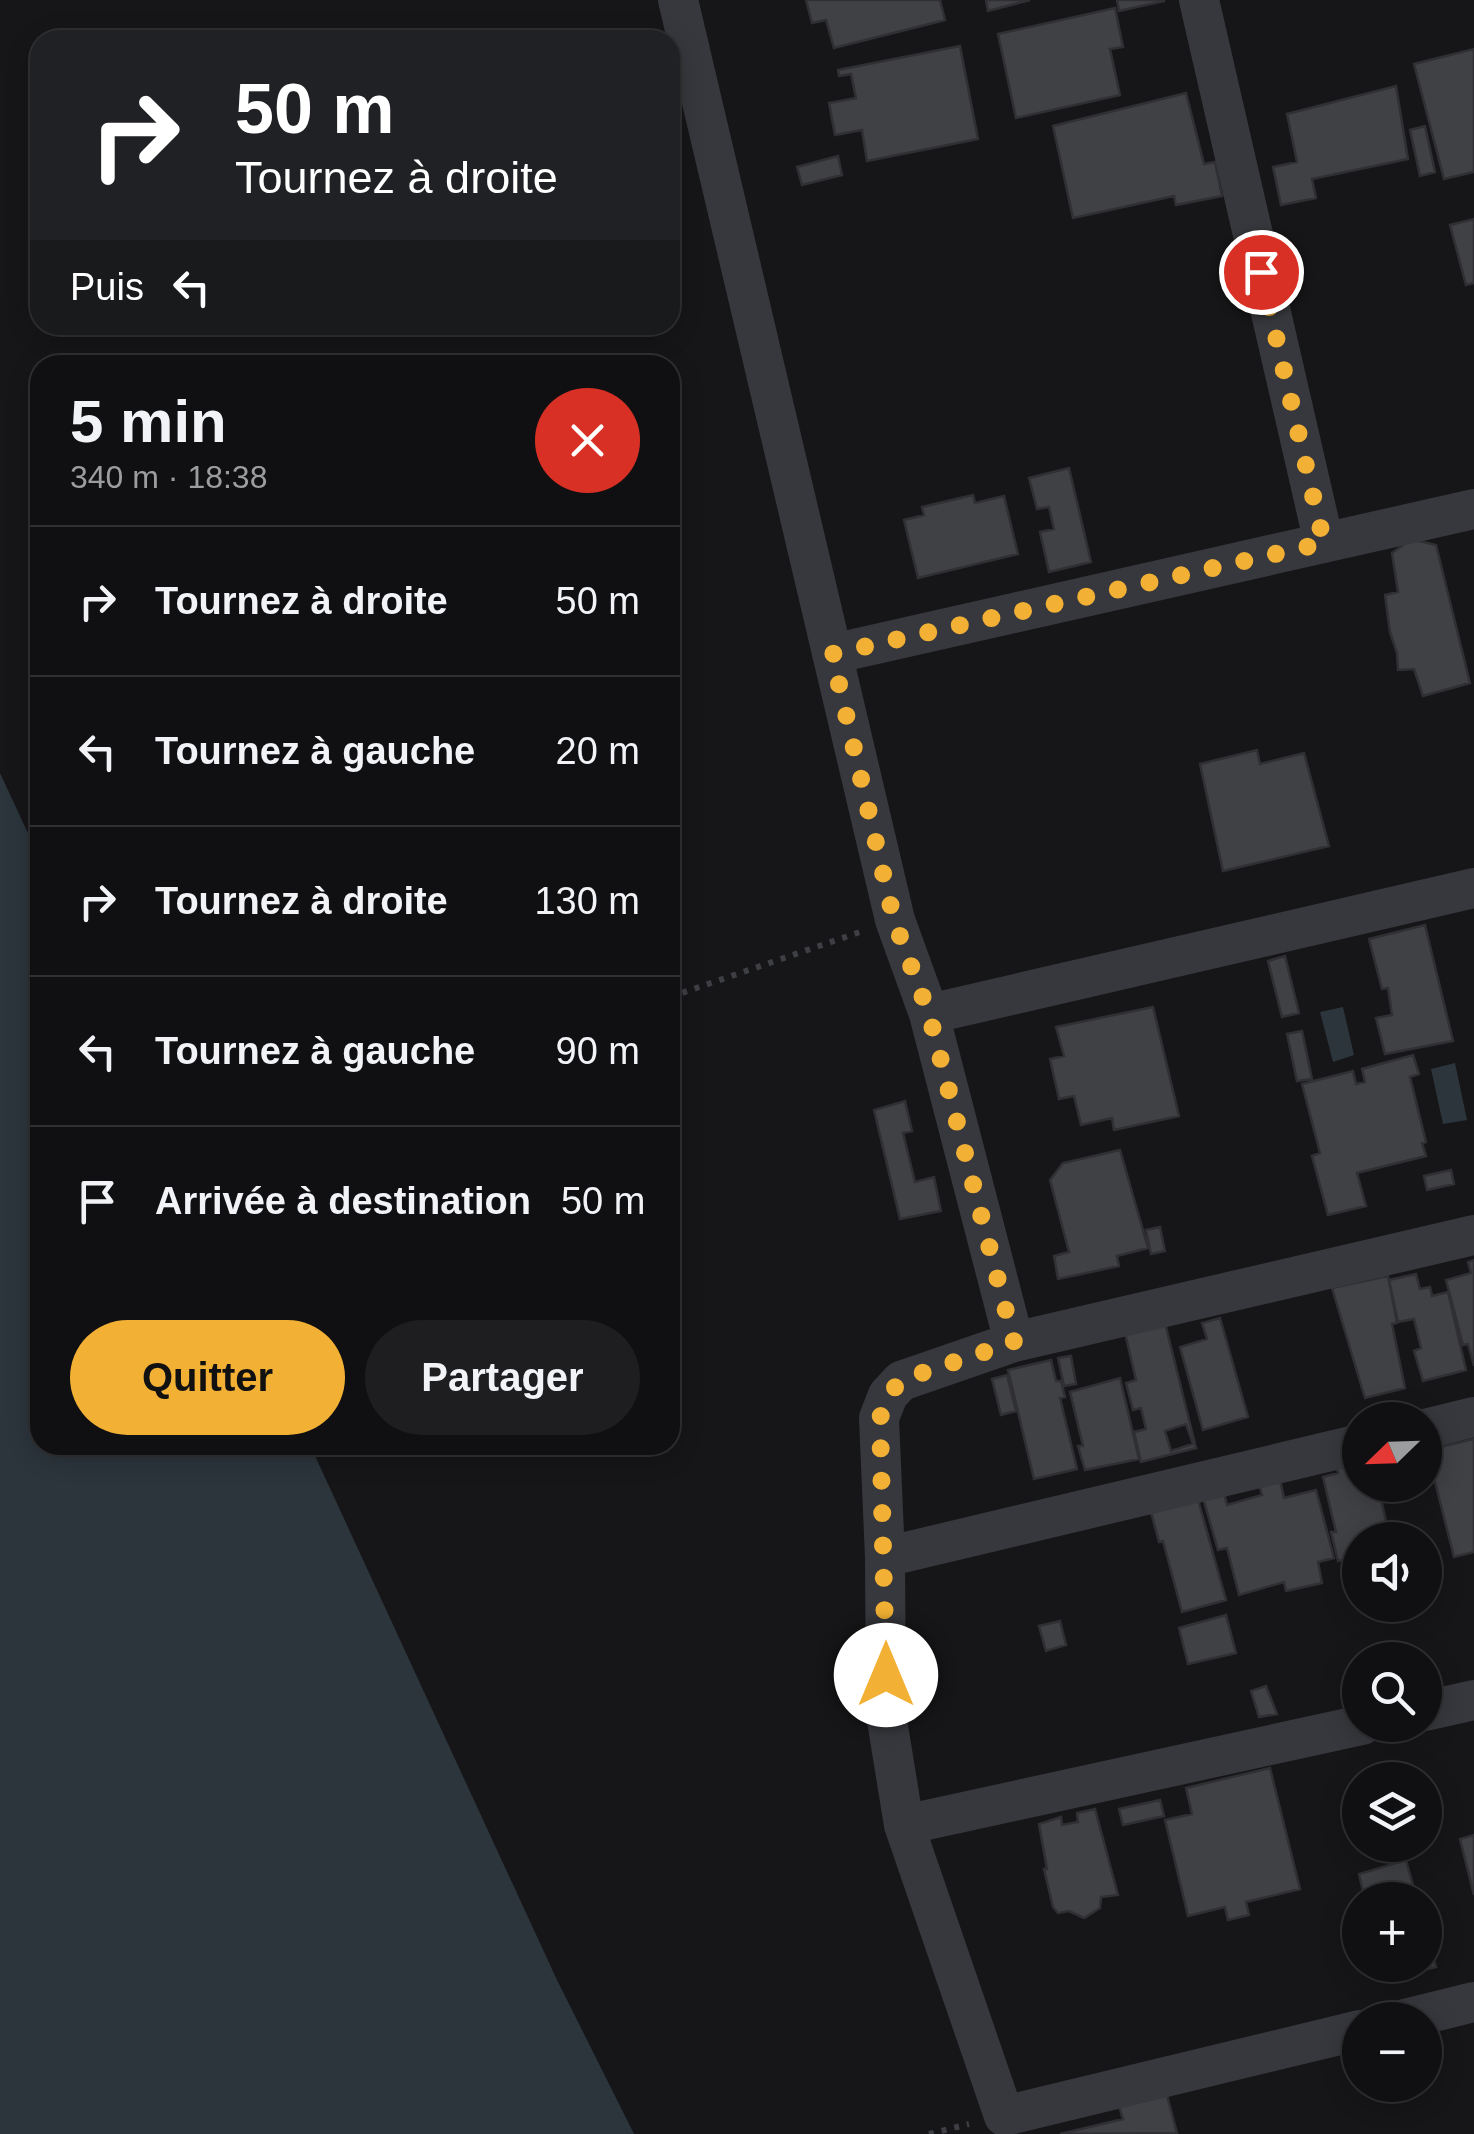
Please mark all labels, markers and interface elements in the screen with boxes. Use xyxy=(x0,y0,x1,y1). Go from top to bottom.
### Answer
icon: right xyxy=(70,70,200,200)
text: 50 m xyxy=(235,70,395,148)
text: Tournez à droite xyxy=(235,152,558,203)
pin xyxy=(1219,230,1304,315)
icon: arrive xyxy=(1234,245,1289,300)
icon: left xyxy=(164,260,219,315)
text: Puis xyxy=(70,266,144,308)
text: 5 min xyxy=(70,388,227,455)
button: close xyxy=(535,388,640,493)
text: 340 m · 18:38 xyxy=(70,459,267,495)
icon: right xyxy=(70,574,125,629)
text: Tournez à droite xyxy=(155,580,448,622)
text: 50 m xyxy=(556,580,640,622)
icon: left xyxy=(70,724,125,779)
text: Tournez à gauche xyxy=(155,730,475,772)
text: 20 m xyxy=(556,730,640,772)
icon: right xyxy=(70,874,125,929)
text: Tournez à droite xyxy=(155,880,448,922)
text: 130 m xyxy=(534,880,640,922)
icon: left xyxy=(70,1024,125,1079)
text: Tournez à gauche xyxy=(155,1030,475,1072)
text: 90 m xyxy=(556,1030,640,1072)
icon: arrive xyxy=(70,1174,125,1229)
text: Arrivée à destination xyxy=(155,1180,531,1222)
text: 50 m xyxy=(561,1180,645,1222)
button: Quitter xyxy=(70,1320,345,1435)
button: Partager xyxy=(365,1320,640,1435)
north arrow xyxy=(1342,1402,1442,1502)
map controls xyxy=(1342,1402,1442,2102)
button: sound xyxy=(1342,1522,1442,1622)
position arrow xyxy=(834,1623,938,1727)
button: search xyxy=(1342,1642,1442,1742)
button: layers xyxy=(1342,1762,1442,1862)
button: + xyxy=(1342,1882,1442,1982)
button: − xyxy=(1342,2002,1442,2102)

